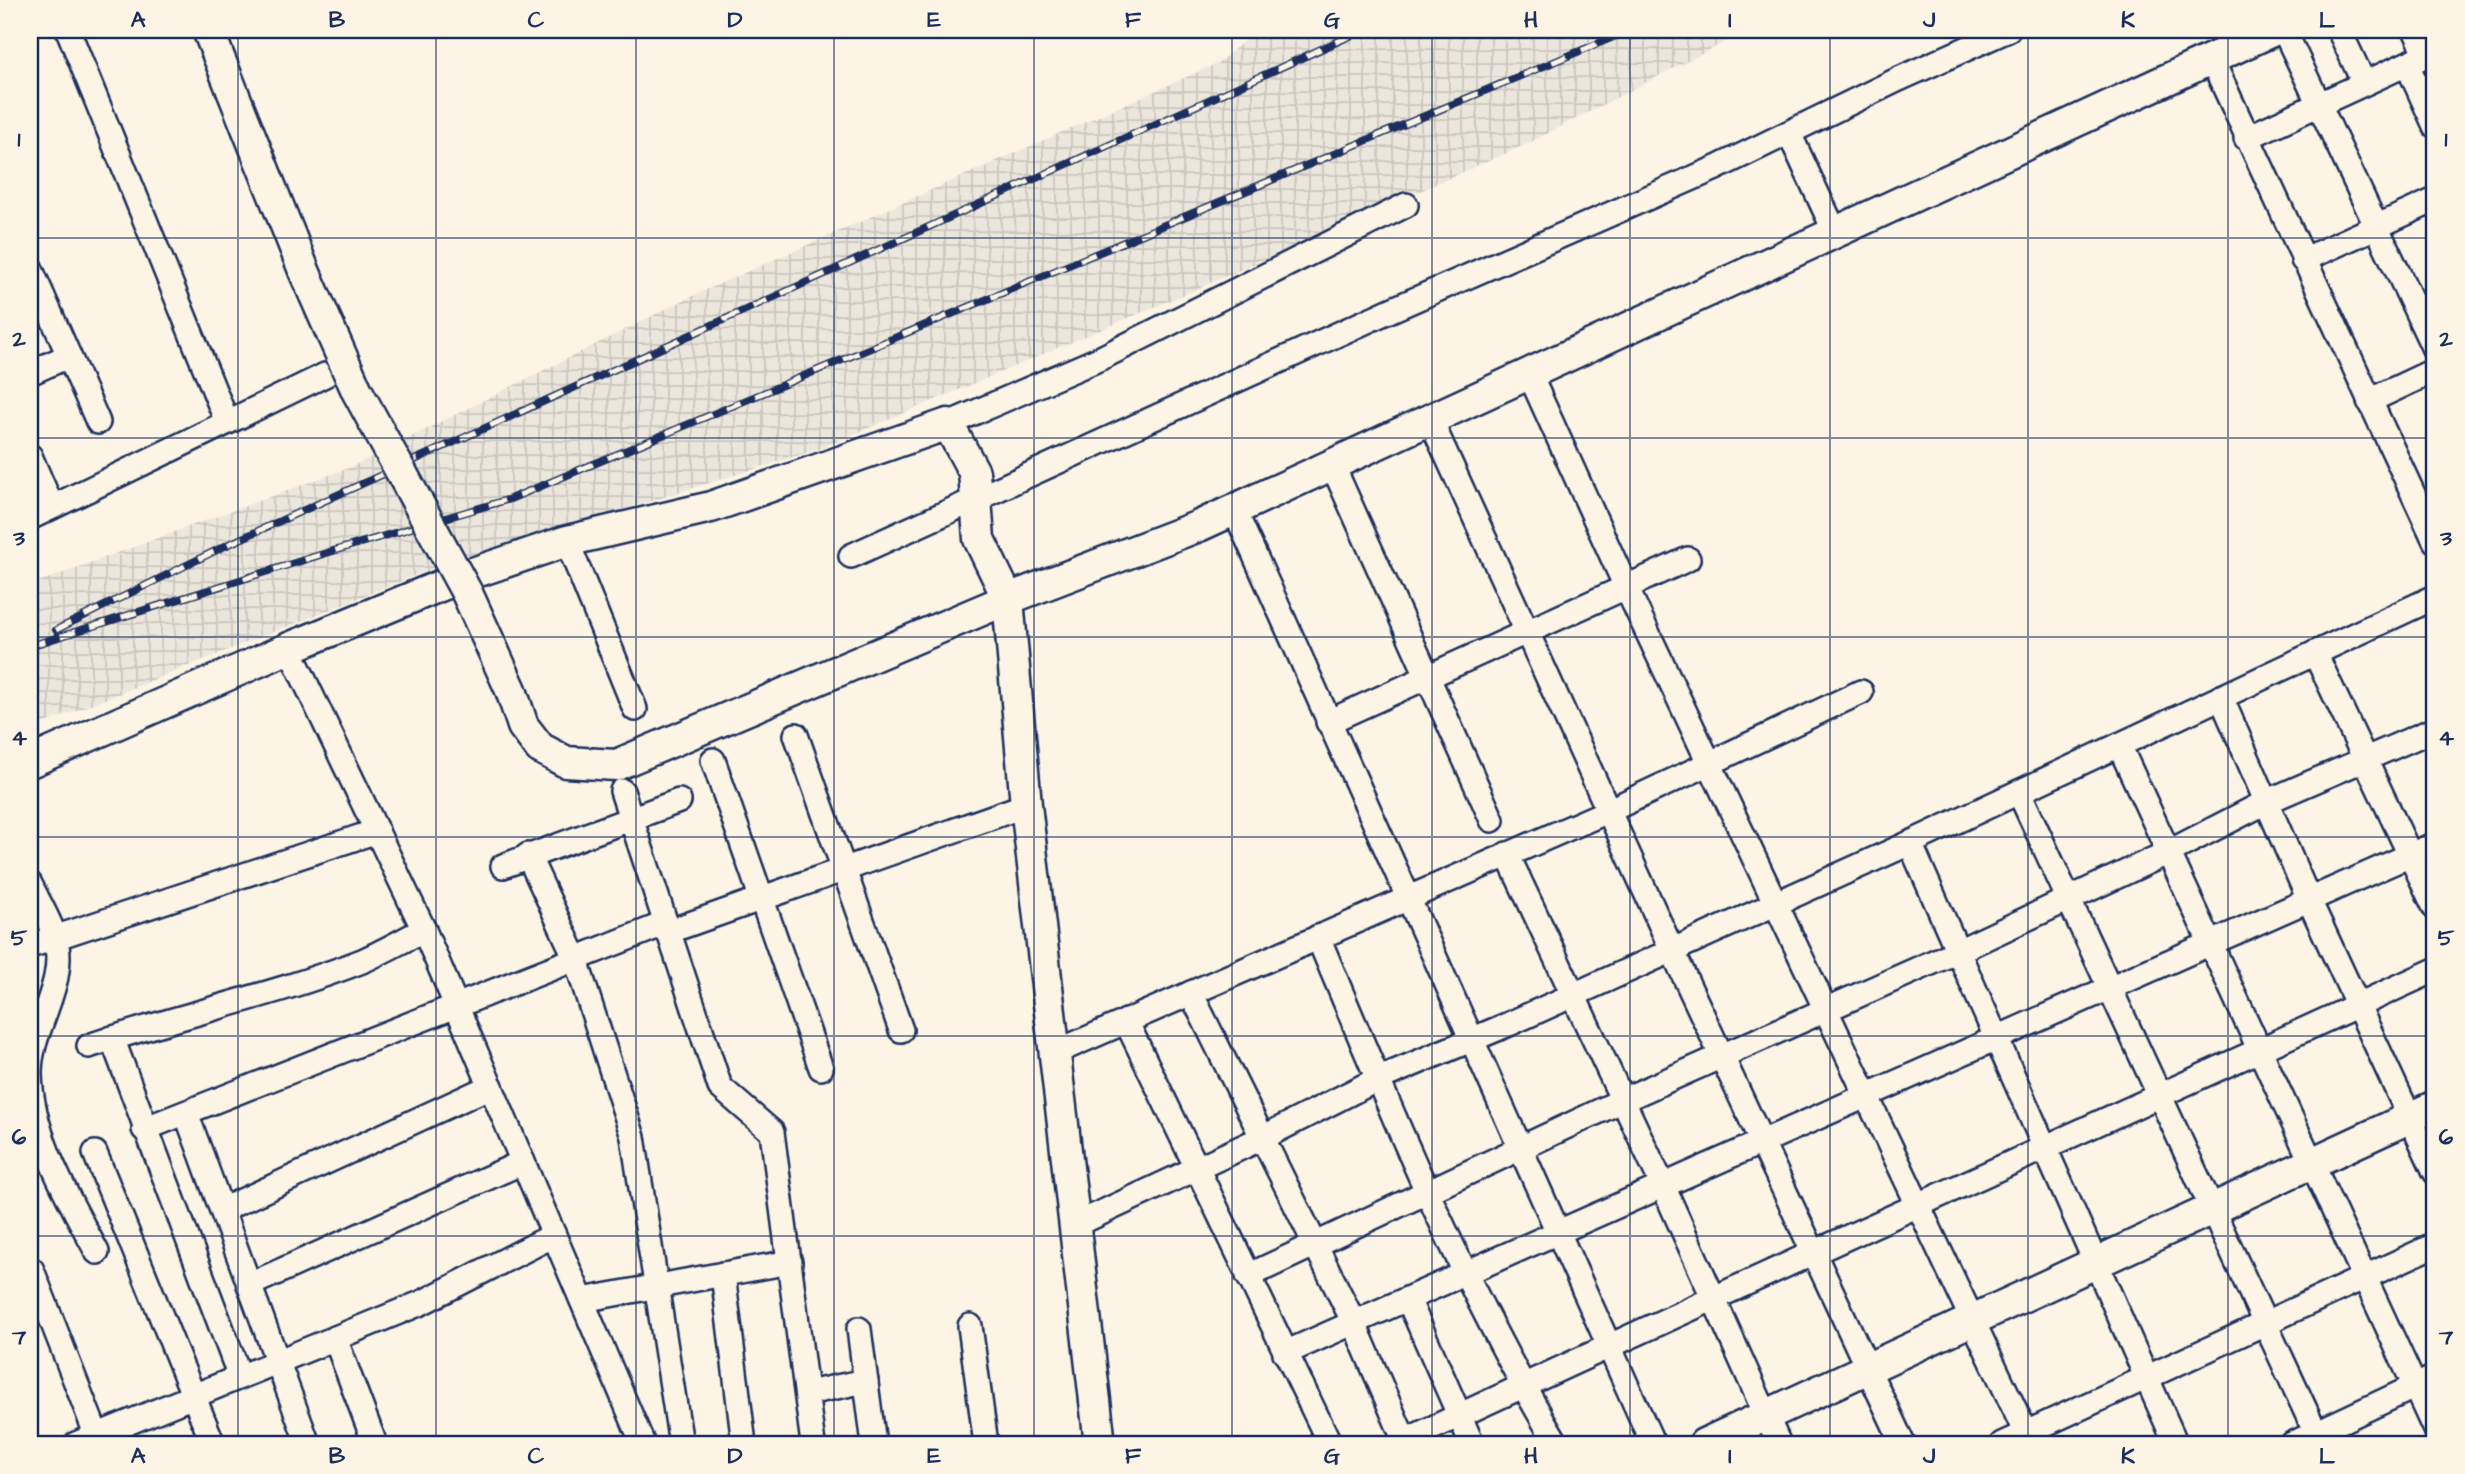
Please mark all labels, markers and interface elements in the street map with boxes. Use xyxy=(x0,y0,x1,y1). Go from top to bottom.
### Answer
text: A xyxy=(131,4,146,36)
text: B xyxy=(329,4,346,36)
text: C xyxy=(528,4,545,36)
text: D xyxy=(728,4,743,36)
text: E xyxy=(927,4,941,36)
text: F xyxy=(1125,4,1142,36)
text: G xyxy=(1324,4,1340,36)
text: H xyxy=(1524,4,1538,36)
text: I xyxy=(1728,4,1732,36)
text: J xyxy=(1922,4,1936,36)
text: K xyxy=(2121,4,2136,36)
text: L xyxy=(2319,4,2335,36)
text: 1 xyxy=(18,123,21,155)
text: 1 xyxy=(2445,123,2448,155)
text: 2 xyxy=(11,323,26,355)
text: 2 xyxy=(2438,323,2453,355)
text: 3 xyxy=(12,522,25,554)
text: 3 xyxy=(2439,522,2452,554)
text: 4 xyxy=(11,722,27,754)
text: 4 xyxy=(2438,722,2454,754)
text: 5 xyxy=(11,922,28,954)
text: 5 xyxy=(2438,922,2455,954)
text: 6 xyxy=(12,1121,27,1153)
text: 6 xyxy=(2439,1121,2454,1153)
text: 7 xyxy=(11,1321,27,1353)
text: 7 xyxy=(2438,1321,2454,1353)
text: A xyxy=(131,1440,146,1472)
text: B xyxy=(329,1440,346,1472)
text: C xyxy=(528,1440,545,1472)
text: D xyxy=(728,1440,743,1472)
text: E xyxy=(927,1440,941,1472)
text: F xyxy=(1125,1440,1142,1472)
text: G xyxy=(1324,1440,1340,1472)
text: H xyxy=(1524,1440,1538,1472)
text: I xyxy=(1728,1440,1732,1472)
text: J xyxy=(1922,1440,1936,1472)
text: K xyxy=(2121,1440,2136,1472)
text: L xyxy=(2319,1440,2335,1472)

